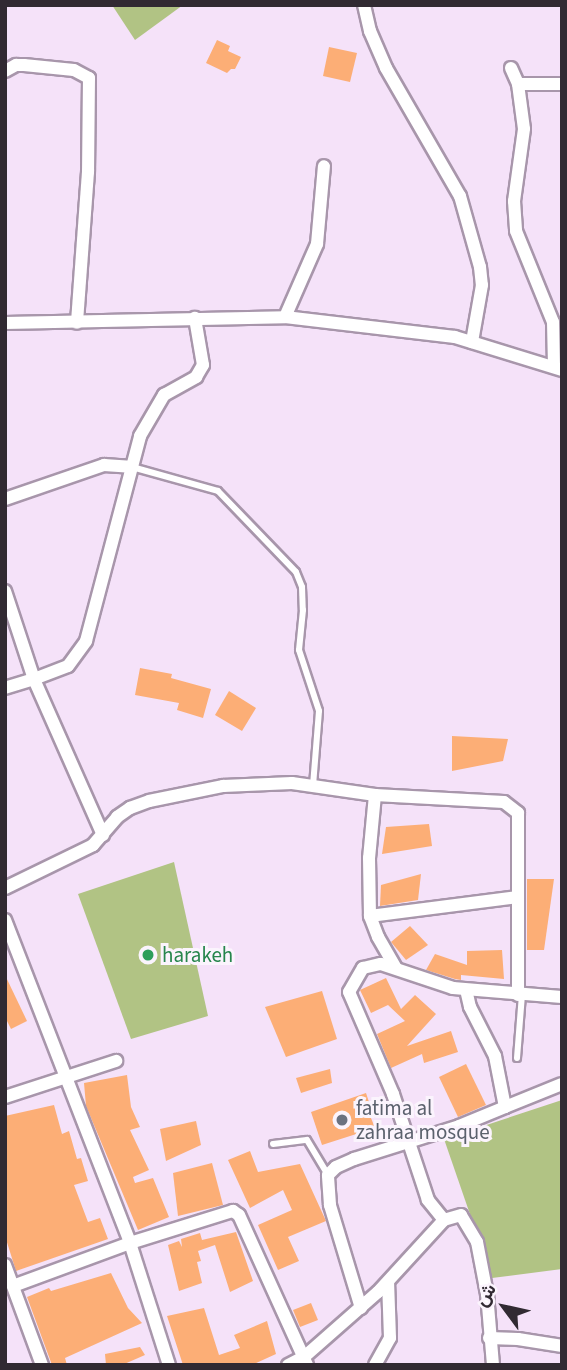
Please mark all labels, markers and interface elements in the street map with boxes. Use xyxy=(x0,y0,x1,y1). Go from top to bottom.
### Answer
place label: harakeh xyxy=(162,942,233,968)
marker: harakeh xyxy=(140,947,156,963)
place label: fatima al zahraa mosque xyxy=(356,1095,490,1145)
marker: fatima al zahraa mosque xyxy=(334,1112,350,1128)
north arrow xyxy=(469,1272,539,1342)
text: ش xyxy=(468,1278,504,1312)

